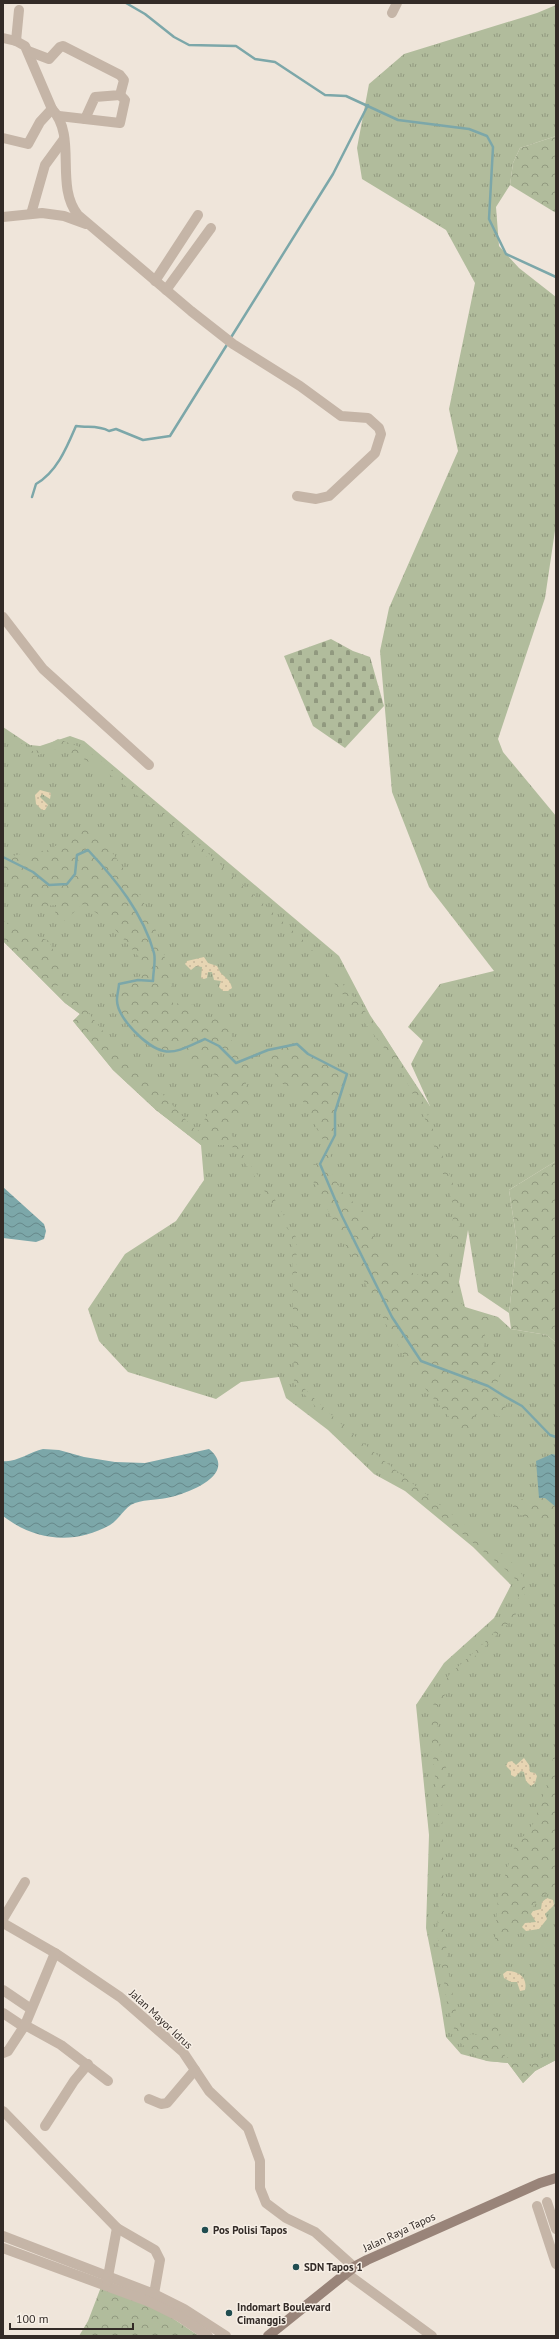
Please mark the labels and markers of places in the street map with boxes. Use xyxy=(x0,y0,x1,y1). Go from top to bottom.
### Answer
place label: Pos Polisi Tapos xyxy=(213,2223,288,2237)
marker: Pos Polisi Tapos xyxy=(200,2225,210,2235)
place label: SDN Tapos 1 xyxy=(304,2260,363,2274)
marker: SDN Tapos 1 xyxy=(291,2262,301,2272)
place label: Indomart Boulevard Cimanggis xyxy=(237,2300,331,2327)
marker: Indomart Boulevard Cimanggis xyxy=(224,2308,234,2318)

